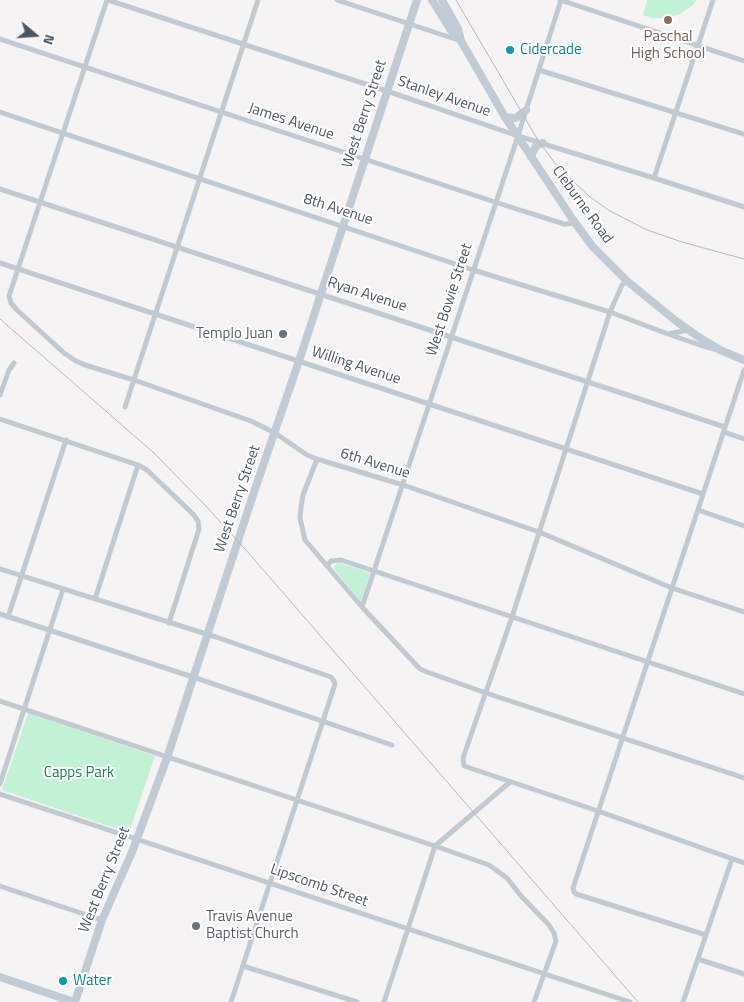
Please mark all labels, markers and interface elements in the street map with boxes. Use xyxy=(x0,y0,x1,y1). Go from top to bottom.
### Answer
north arrow xyxy=(10,10,60,60)
marker: Paschal High School xyxy=(662,14,674,26)
place label: Paschal High School xyxy=(631,28,705,63)
text: N xyxy=(38,32,61,48)
place label: Cidercade xyxy=(520,41,582,59)
marker: Cidercade xyxy=(504,44,516,56)
street label: West Berry Street xyxy=(339,58,391,170)
street label: Stanley Avenue xyxy=(395,73,493,121)
street label: James Avenue xyxy=(246,100,336,144)
street label: Cleburne Road xyxy=(548,163,616,247)
street label: 8th Avenue xyxy=(301,190,375,230)
street label: West Bowie Street xyxy=(423,241,477,359)
street label: Ryan Avenue xyxy=(325,274,409,316)
place label: Templo Juan xyxy=(196,325,273,343)
marker: Templo Juan xyxy=(277,328,289,340)
street label: Willing Avenue xyxy=(309,343,403,389)
street label: West Berry Street xyxy=(211,443,265,555)
street label: 6th Avenue xyxy=(338,445,412,483)
park label: Capps Park xyxy=(44,764,114,782)
street label: West Berry Street xyxy=(76,824,134,936)
street label: Lipscomb Street xyxy=(268,861,370,911)
place label: Travis Avenue Baptist Church xyxy=(206,908,299,943)
marker: Travis Avenue Baptist Church xyxy=(190,920,202,932)
place label: Water xyxy=(73,972,112,990)
marker: Water xyxy=(57,975,69,987)

